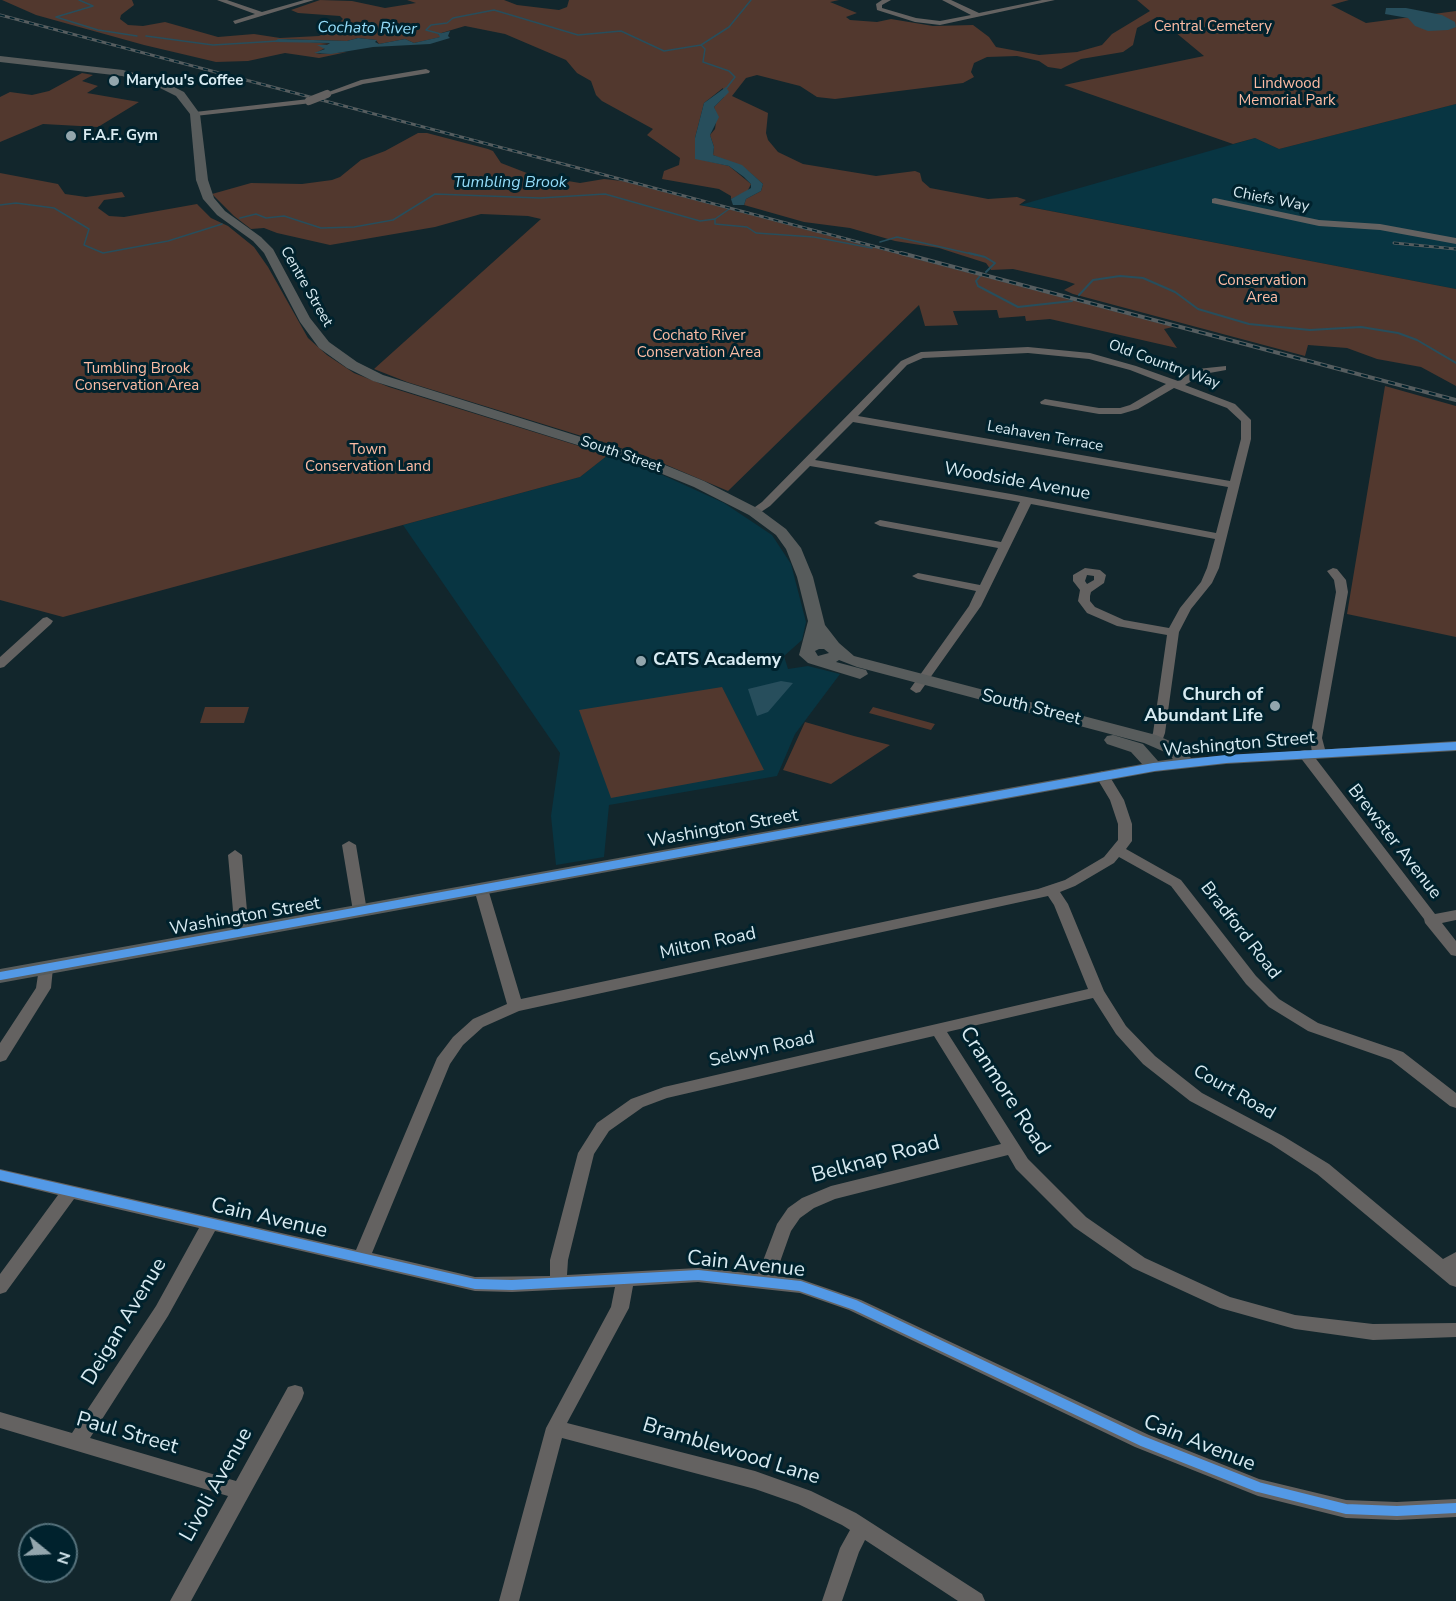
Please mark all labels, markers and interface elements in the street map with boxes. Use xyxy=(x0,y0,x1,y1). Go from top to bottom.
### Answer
park label: Central Cemetery xyxy=(1154,18,1272,36)
water label: Cochato River xyxy=(317,19,417,39)
place label: Marylou's Coffee xyxy=(126,72,243,90)
marker: Marylou's Coffee xyxy=(107,74,121,88)
park label: Lindwood Memorial Park xyxy=(1238,75,1336,110)
place label: F.A.F. Gym xyxy=(83,127,158,145)
marker: F.A.F. Gym xyxy=(64,129,78,143)
water label: Tumbling Brook xyxy=(453,173,567,193)
street label: Chiefs Way xyxy=(1231,184,1311,216)
street label: Centre Street xyxy=(276,244,336,330)
park label: Conservation Area xyxy=(1218,272,1306,307)
park label: Cochato River Conservation Area xyxy=(637,327,761,362)
street label: Old Country Way xyxy=(1106,337,1222,393)
park label: Tumbling Brook Conservation Area xyxy=(75,360,199,395)
street label: Leahaven Terrace xyxy=(986,418,1104,456)
street label: South Street xyxy=(578,433,664,477)
park label: Town Conservation Land xyxy=(305,441,431,476)
street label: Woodside Avenue xyxy=(942,459,1092,505)
place label: CATS Academy xyxy=(653,650,781,672)
marker: CATS Academy xyxy=(634,654,648,668)
street label: South Street xyxy=(979,685,1083,731)
place label: Church of Abundant Life xyxy=(1144,685,1263,728)
marker: Church of Abundant Life xyxy=(1268,699,1282,713)
street label: Washington Street xyxy=(1162,728,1316,762)
street label: Brewster Avenue xyxy=(1343,780,1445,904)
street label: Washington Street xyxy=(646,805,800,853)
street label: Bradford Road xyxy=(1195,878,1285,984)
street label: Washington Street xyxy=(168,893,322,941)
street label: Milton Road xyxy=(658,923,758,965)
street label: Cranmore Road xyxy=(953,1022,1055,1160)
street label: Selwyn Road xyxy=(707,1027,817,1073)
street label: Court Road xyxy=(1189,1061,1279,1125)
street label: Belknap Road xyxy=(809,1131,943,1189)
street label: Cain Avenue xyxy=(208,1193,330,1245)
street label: Cain Avenue xyxy=(686,1246,806,1284)
street label: Deigan Avenue xyxy=(77,1254,173,1390)
street label: Paul Street xyxy=(73,1407,181,1461)
street label: Cain Avenue xyxy=(1139,1410,1259,1478)
street label: Bramblewood Lane xyxy=(639,1413,823,1491)
street label: Livoli Avenue xyxy=(175,1424,259,1546)
north arrow xyxy=(18,1523,78,1583)
text: N xyxy=(51,1549,76,1567)

